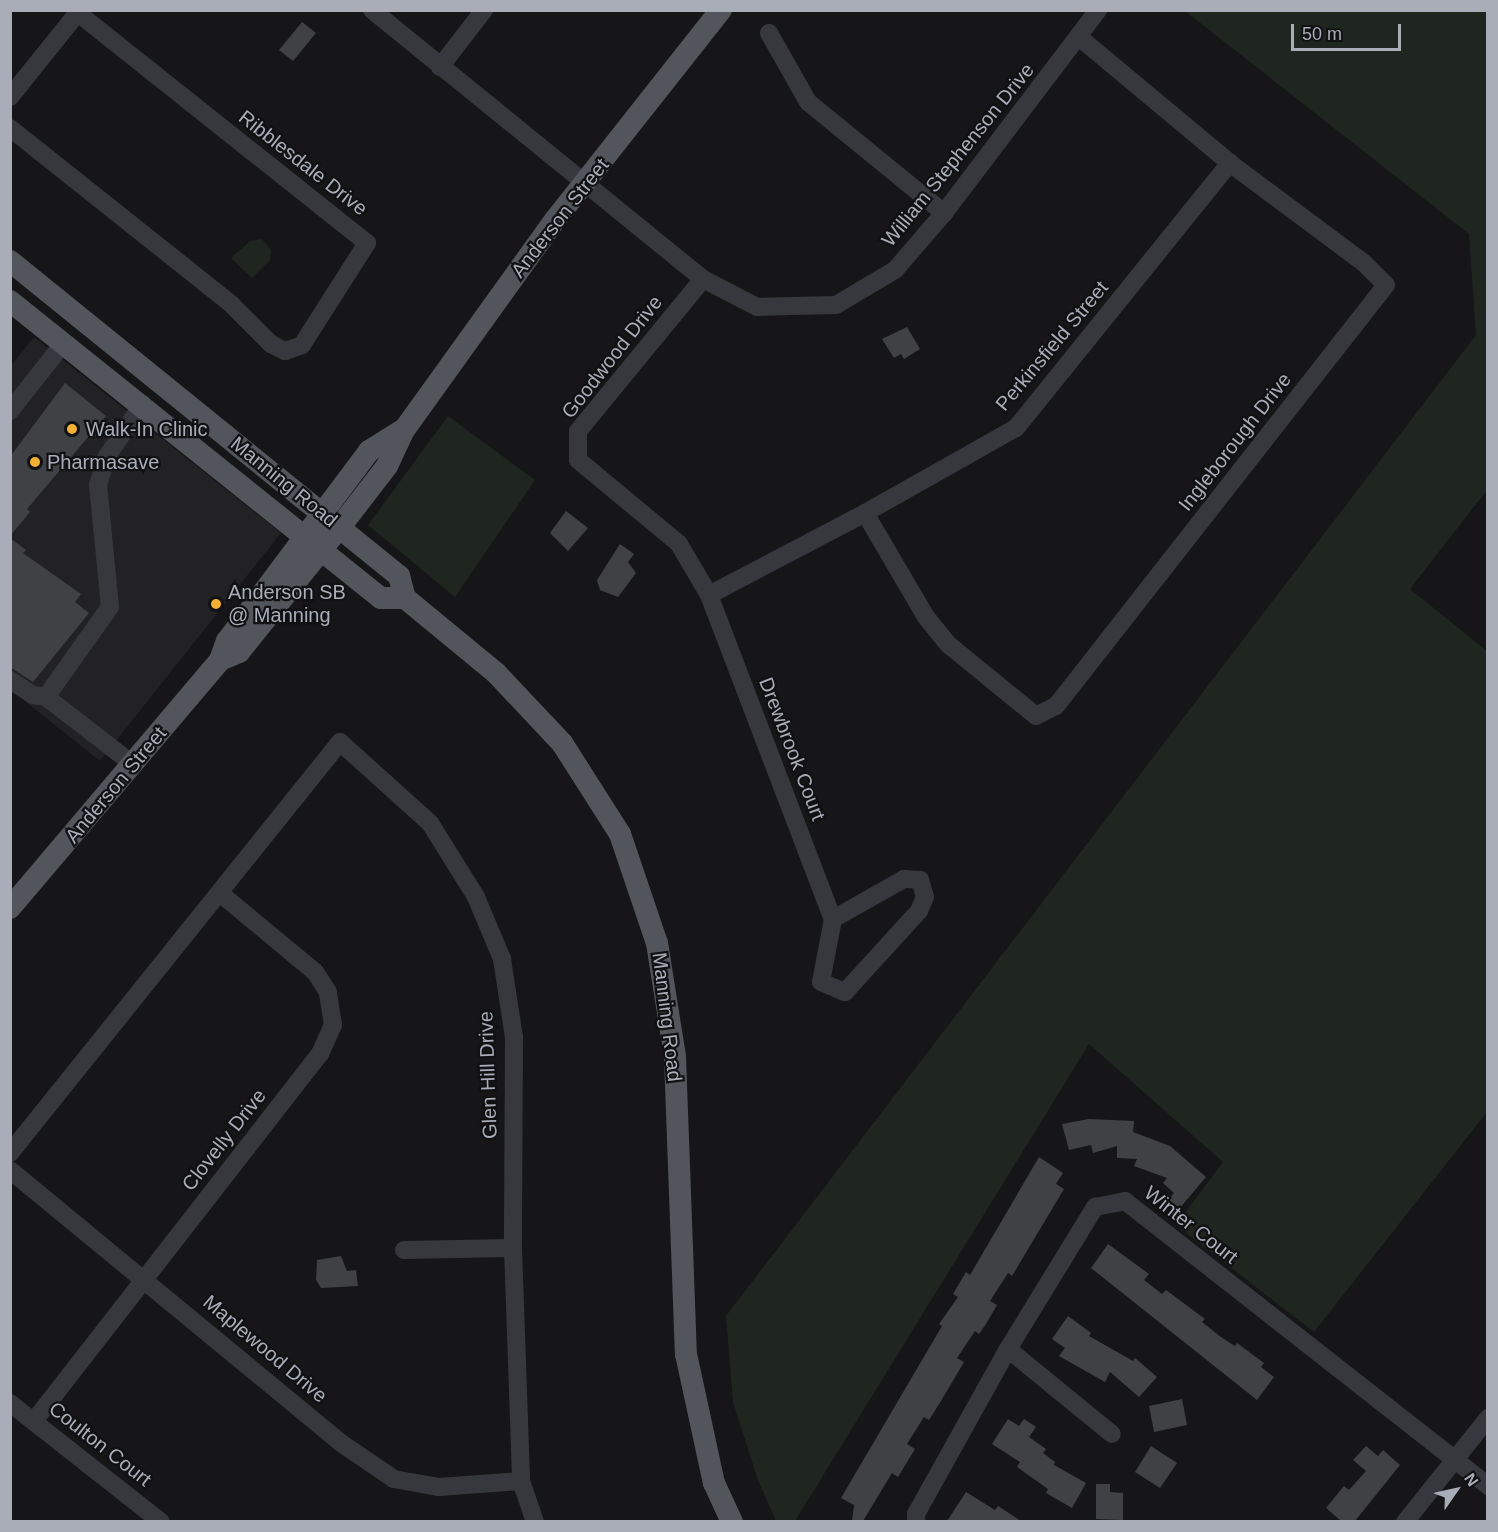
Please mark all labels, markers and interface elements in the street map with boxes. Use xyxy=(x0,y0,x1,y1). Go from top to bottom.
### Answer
scale bar xyxy=(1294,12,1404,50)
text: 50 m xyxy=(1302,24,1342,44)
street label: William Stephenson Drive xyxy=(877,58,1039,252)
street label: Ribblesdale Drive xyxy=(234,105,372,221)
street label: Anderson Street xyxy=(506,154,614,282)
street label: Perkinsfield Street xyxy=(991,276,1113,416)
street label: Goodwood Drive xyxy=(557,291,667,423)
street label: Ingleborough Drive xyxy=(1174,368,1296,516)
place label: Walk-In Clinic xyxy=(86,417,207,441)
marker: Walk-In Clinic xyxy=(63,420,81,438)
street label: Manning Road xyxy=(226,432,342,532)
place label: Pharmasave xyxy=(47,450,159,474)
marker: Pharmasave xyxy=(28,455,42,469)
place label: Anderson SB @ Manning xyxy=(228,580,346,627)
marker: Anderson SB @ Manning xyxy=(209,597,223,611)
street label: Drewbrook Court xyxy=(754,674,830,824)
street label: Anderson Street xyxy=(60,722,172,848)
street label: Manning Road xyxy=(647,951,687,1083)
street label: Glen Hill Drive xyxy=(474,1011,502,1139)
street label: Clovelly Drive xyxy=(177,1084,271,1196)
street label: Winter Court xyxy=(1139,1181,1243,1269)
street label: Maplewood Drive xyxy=(198,1290,332,1408)
street label: Coulton Court xyxy=(44,1397,156,1491)
north arrow xyxy=(1426,1460,1486,1520)
text: N xyxy=(1461,1470,1482,1489)

